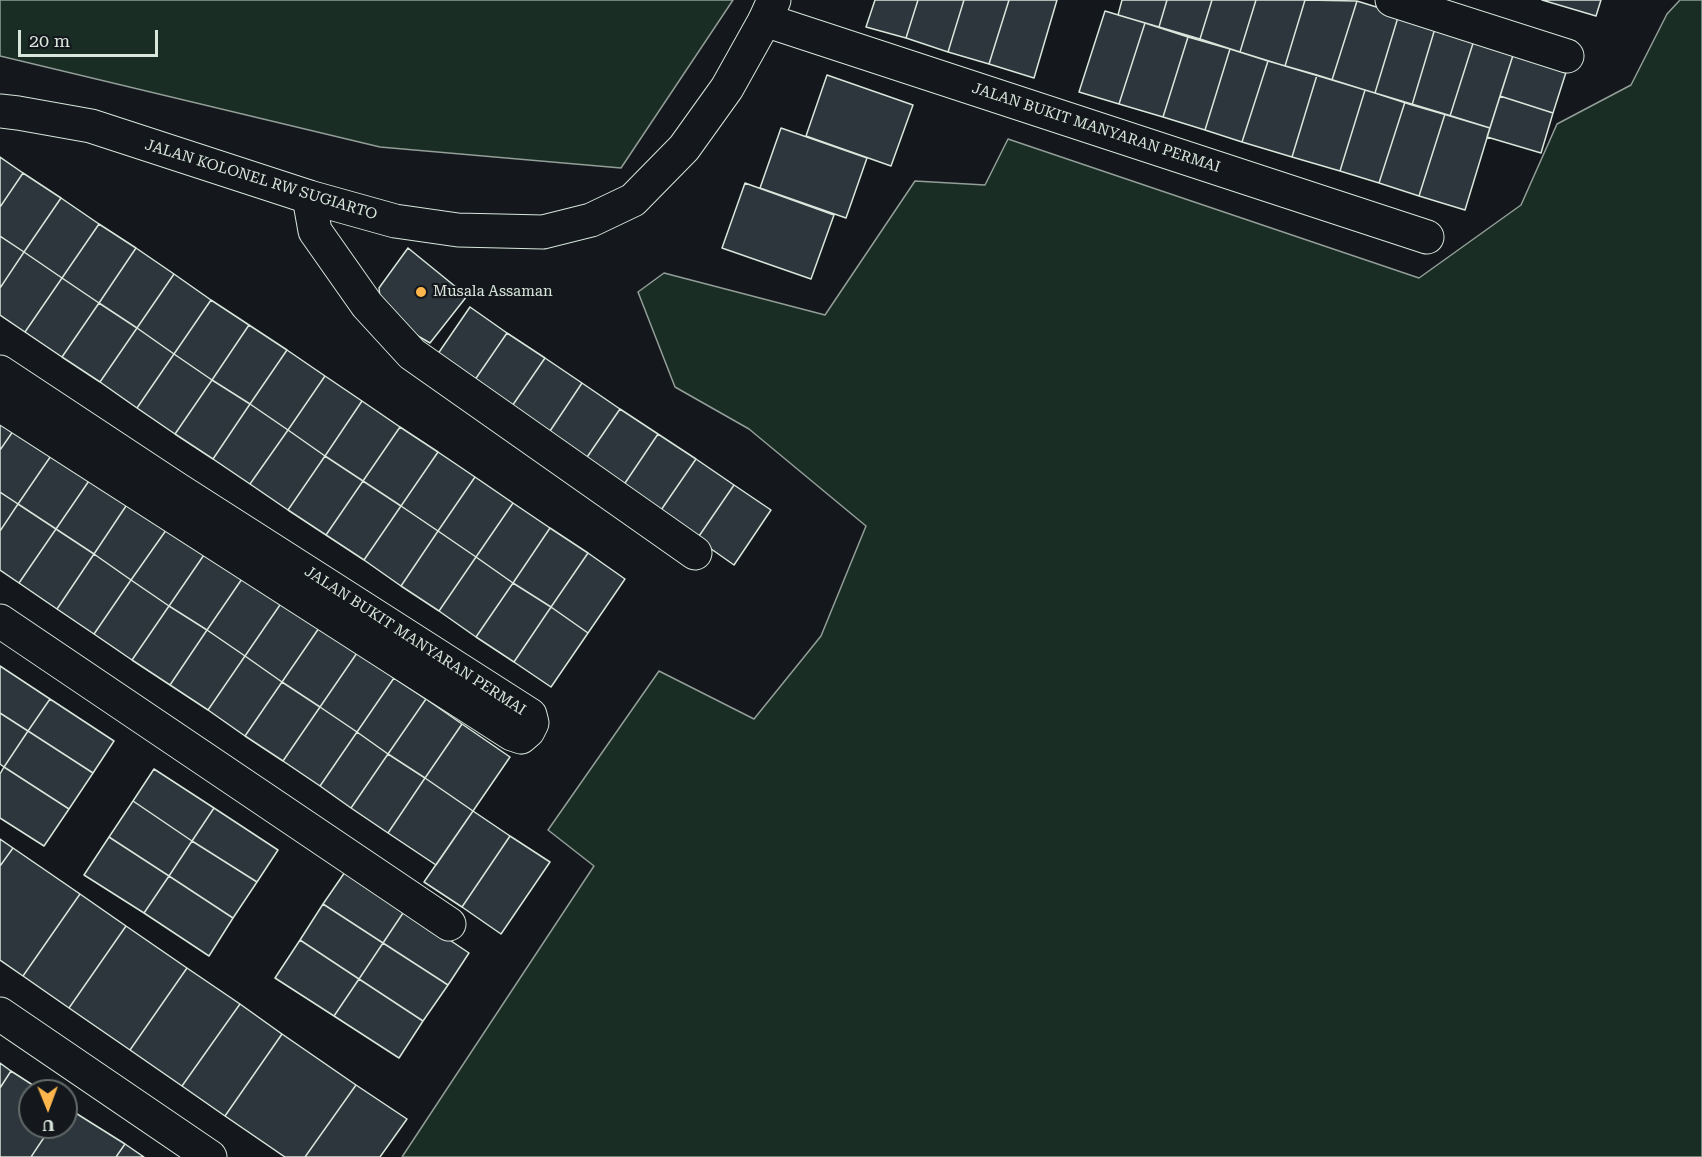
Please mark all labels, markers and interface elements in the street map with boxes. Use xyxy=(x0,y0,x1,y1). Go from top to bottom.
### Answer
scale bar xyxy=(21,18,160,56)
text: 20 m xyxy=(29,30,70,51)
street label: JALAN BUKIT MANYARAN PERMAI xyxy=(970,79,1222,177)
street label: JALAN KOLONEL RW SUGIARTO xyxy=(143,136,379,224)
place label: Musala Assaman xyxy=(433,283,553,301)
marker: Musala Assaman xyxy=(414,285,428,299)
street label: JALAN BUKIT MANYARAN PERMAI xyxy=(301,563,529,719)
north arrow xyxy=(18,1079,78,1139)
text: U xyxy=(42,1116,55,1135)

